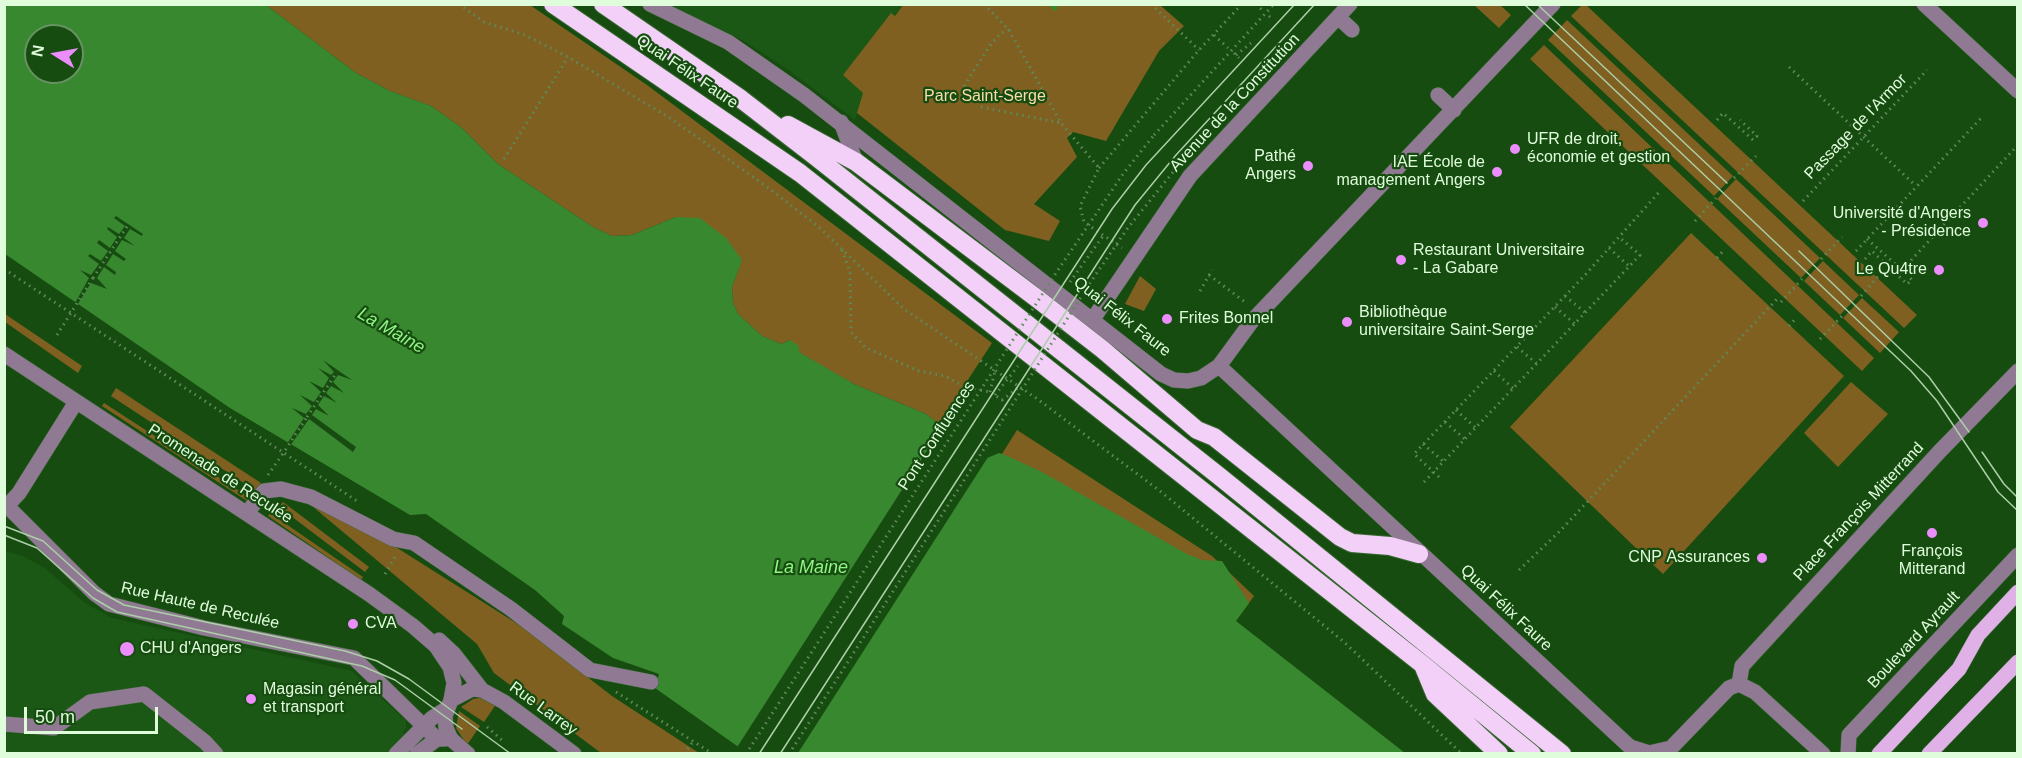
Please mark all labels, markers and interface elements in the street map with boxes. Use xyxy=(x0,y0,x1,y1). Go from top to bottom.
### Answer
north arrow xyxy=(24,24,84,84)
street label: Avenue de la Constitution xyxy=(1166,30,1304,176)
street label: Quai Félix Faure xyxy=(633,31,741,113)
text: N xyxy=(28,44,47,58)
street label: Passage de l'Armor xyxy=(1801,70,1911,184)
park label: Parc Saint-Serge xyxy=(924,87,1046,107)
place label: UFR de droit, économie et gestion xyxy=(1527,130,1670,168)
marker: UFR de droit, économie et gestion xyxy=(1508,142,1522,156)
place label: Pathé Angers xyxy=(1245,147,1296,185)
place label: IAE École de management Angers xyxy=(1336,153,1485,191)
marker: Pathé Angers xyxy=(1301,159,1315,173)
marker: IAE École de management Angers xyxy=(1490,165,1504,179)
place label: Université d'Angers - Présidence xyxy=(1833,204,1971,242)
marker: Université d'Angers - Présidence xyxy=(1976,216,1990,230)
place label: Restaurant Universitaire - La Gabare xyxy=(1413,241,1585,279)
marker: Restaurant Universitaire - La Gabare xyxy=(1394,253,1408,267)
place label: Le Qu4tre xyxy=(1856,260,1927,280)
marker: Le Qu4tre xyxy=(1932,263,1946,277)
street label: Quai Félix Faure xyxy=(1069,273,1175,361)
water label: La Maine xyxy=(354,303,428,359)
place label: Bibliothèque universitaire Saint-Serge xyxy=(1359,303,1534,341)
place label: Frites Bonnel xyxy=(1179,309,1273,329)
marker: Frites Bonnel xyxy=(1160,312,1174,326)
marker: Bibliothèque universitaire Saint-Serge xyxy=(1340,315,1354,329)
street label: Pont Confluences xyxy=(895,378,979,494)
street label: Promenade de Reculée xyxy=(144,420,296,528)
street label: Place François Mitterrand xyxy=(1790,439,1928,585)
marker: François Mitterand xyxy=(1925,526,1939,540)
place label: François Mitterand xyxy=(1899,542,1965,580)
place label: CNP Assurances xyxy=(1628,548,1750,568)
marker: CNP Assurances xyxy=(1755,551,1769,565)
water label: La Maine xyxy=(774,557,848,579)
street label: Quai Félix Faure xyxy=(1456,561,1556,655)
street label: Rue Haute de Reculée xyxy=(119,578,281,634)
street label: Boulevard Ayrault xyxy=(1864,587,1964,693)
place label: CVA xyxy=(365,614,397,634)
marker: CVA xyxy=(346,617,360,631)
place label: CHU d'Angers xyxy=(140,639,242,659)
marker: CHU d'Angers xyxy=(118,640,136,658)
street label: Rue Larrey xyxy=(505,678,581,740)
place label: Magasin général et transport xyxy=(263,680,381,718)
marker: Magasin général et transport xyxy=(244,692,258,706)
scale bar xyxy=(27,695,160,733)
text: 50 m xyxy=(35,707,75,727)

